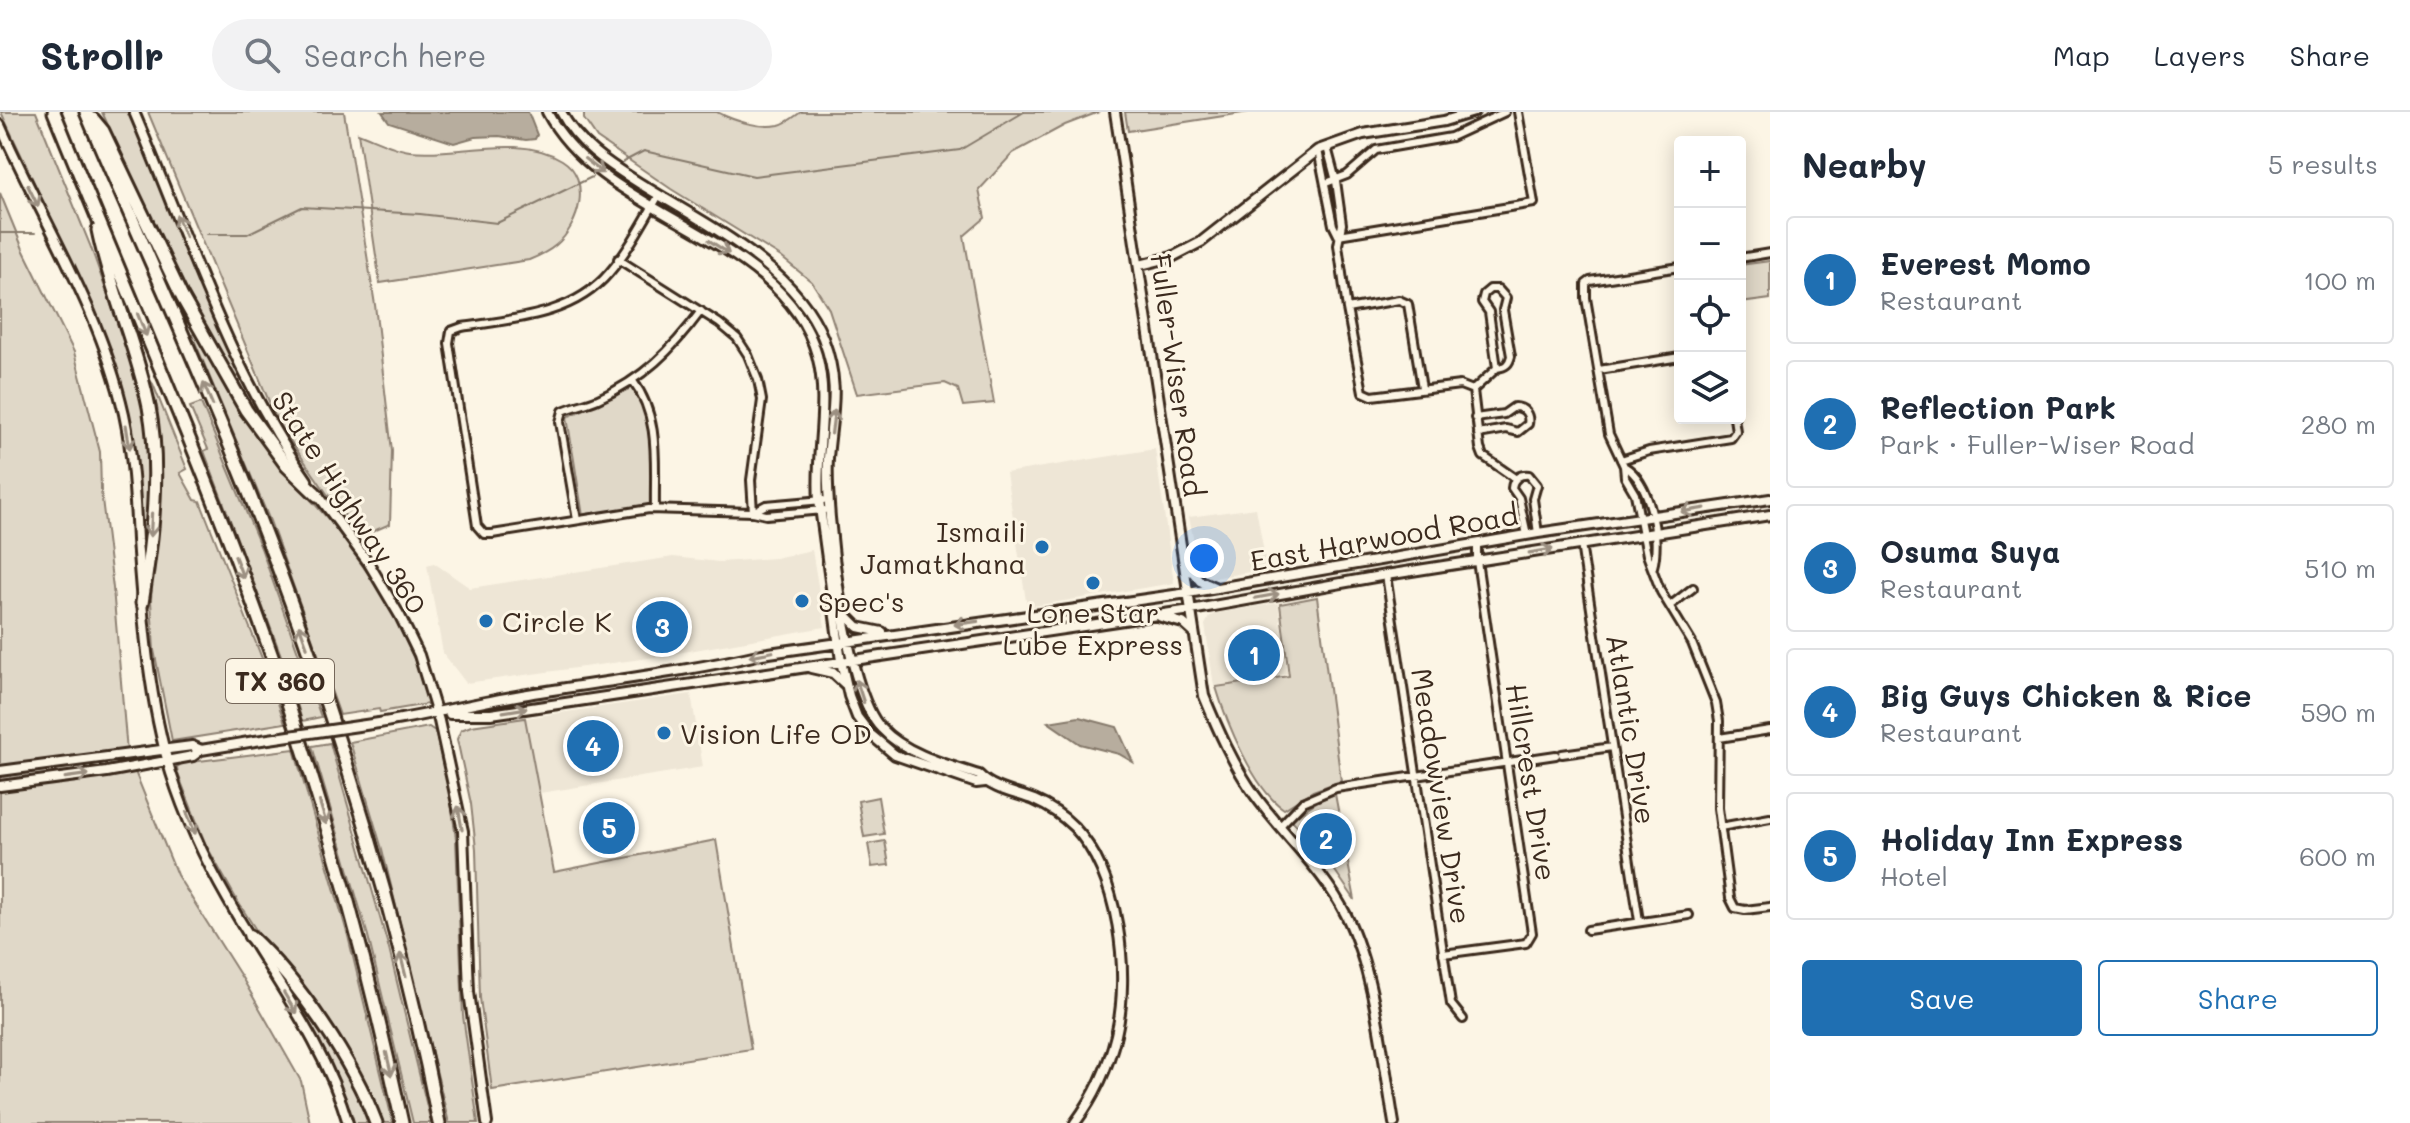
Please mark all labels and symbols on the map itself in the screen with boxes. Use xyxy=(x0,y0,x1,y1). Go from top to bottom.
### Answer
one-way arrow xyxy=(583,157,604,174)
one-way arrow xyxy=(26,183,41,207)
one-way arrow xyxy=(173,214,188,239)
one-way arrow xyxy=(707,240,730,256)
street label: Fuller-Wiser Road xyxy=(1143,251,1213,499)
one-way arrow xyxy=(136,312,150,337)
one-way arrow xyxy=(199,382,214,407)
street label: State Highway 360 xyxy=(265,384,435,620)
one-way arrow xyxy=(826,409,841,436)
one-way arrow xyxy=(121,424,136,449)
street label: East Harwood Road xyxy=(1247,496,1521,578)
one-way arrow xyxy=(1681,503,1706,518)
one-way arrow xyxy=(143,511,158,538)
place label: Ismaili Jamatkhana xyxy=(860,513,1026,581)
marker: Ismaili Jamatkhana xyxy=(1033,538,1051,556)
your location xyxy=(1184,538,1224,578)
one-way arrow xyxy=(1528,543,1553,558)
one-way arrow xyxy=(233,554,247,579)
marker: Lone Star Lube Express xyxy=(1084,574,1102,592)
place label: Spec's xyxy=(818,583,905,619)
one-way arrow xyxy=(1254,588,1280,603)
marker: Spec's xyxy=(793,592,811,610)
place label: Lone Star Lube Express xyxy=(1003,594,1183,662)
pin: 3 xyxy=(636,597,688,657)
place label: Circle K xyxy=(502,603,611,639)
marker: Circle K xyxy=(477,612,495,630)
one-way arrow xyxy=(954,616,979,631)
one-way arrow xyxy=(294,624,309,649)
pin: 1 xyxy=(1228,625,1280,685)
street label: Atlantic Drive xyxy=(1599,631,1665,827)
one-way arrow xyxy=(749,648,774,663)
road number: TX 360 xyxy=(226,659,334,703)
street label: Meadowview Drive xyxy=(1404,665,1480,927)
one-way arrow xyxy=(852,679,867,704)
street label: Hillcrest Drive xyxy=(1499,681,1565,883)
one-way arrow xyxy=(502,702,527,717)
place label: Vision Life OD xyxy=(680,715,872,751)
pin: 4 xyxy=(567,716,619,776)
marker: Vision Life OD xyxy=(655,724,673,742)
one-way arrow xyxy=(64,768,89,783)
pin: 5 xyxy=(583,798,635,858)
one-way arrow xyxy=(316,799,331,825)
one-way arrow xyxy=(452,806,467,832)
pin: 2 xyxy=(1300,809,1352,869)
one-way arrow xyxy=(185,810,199,835)
one-way arrow xyxy=(394,953,409,979)
one-way arrow xyxy=(283,991,299,1014)
one-way arrow xyxy=(382,1051,397,1076)

